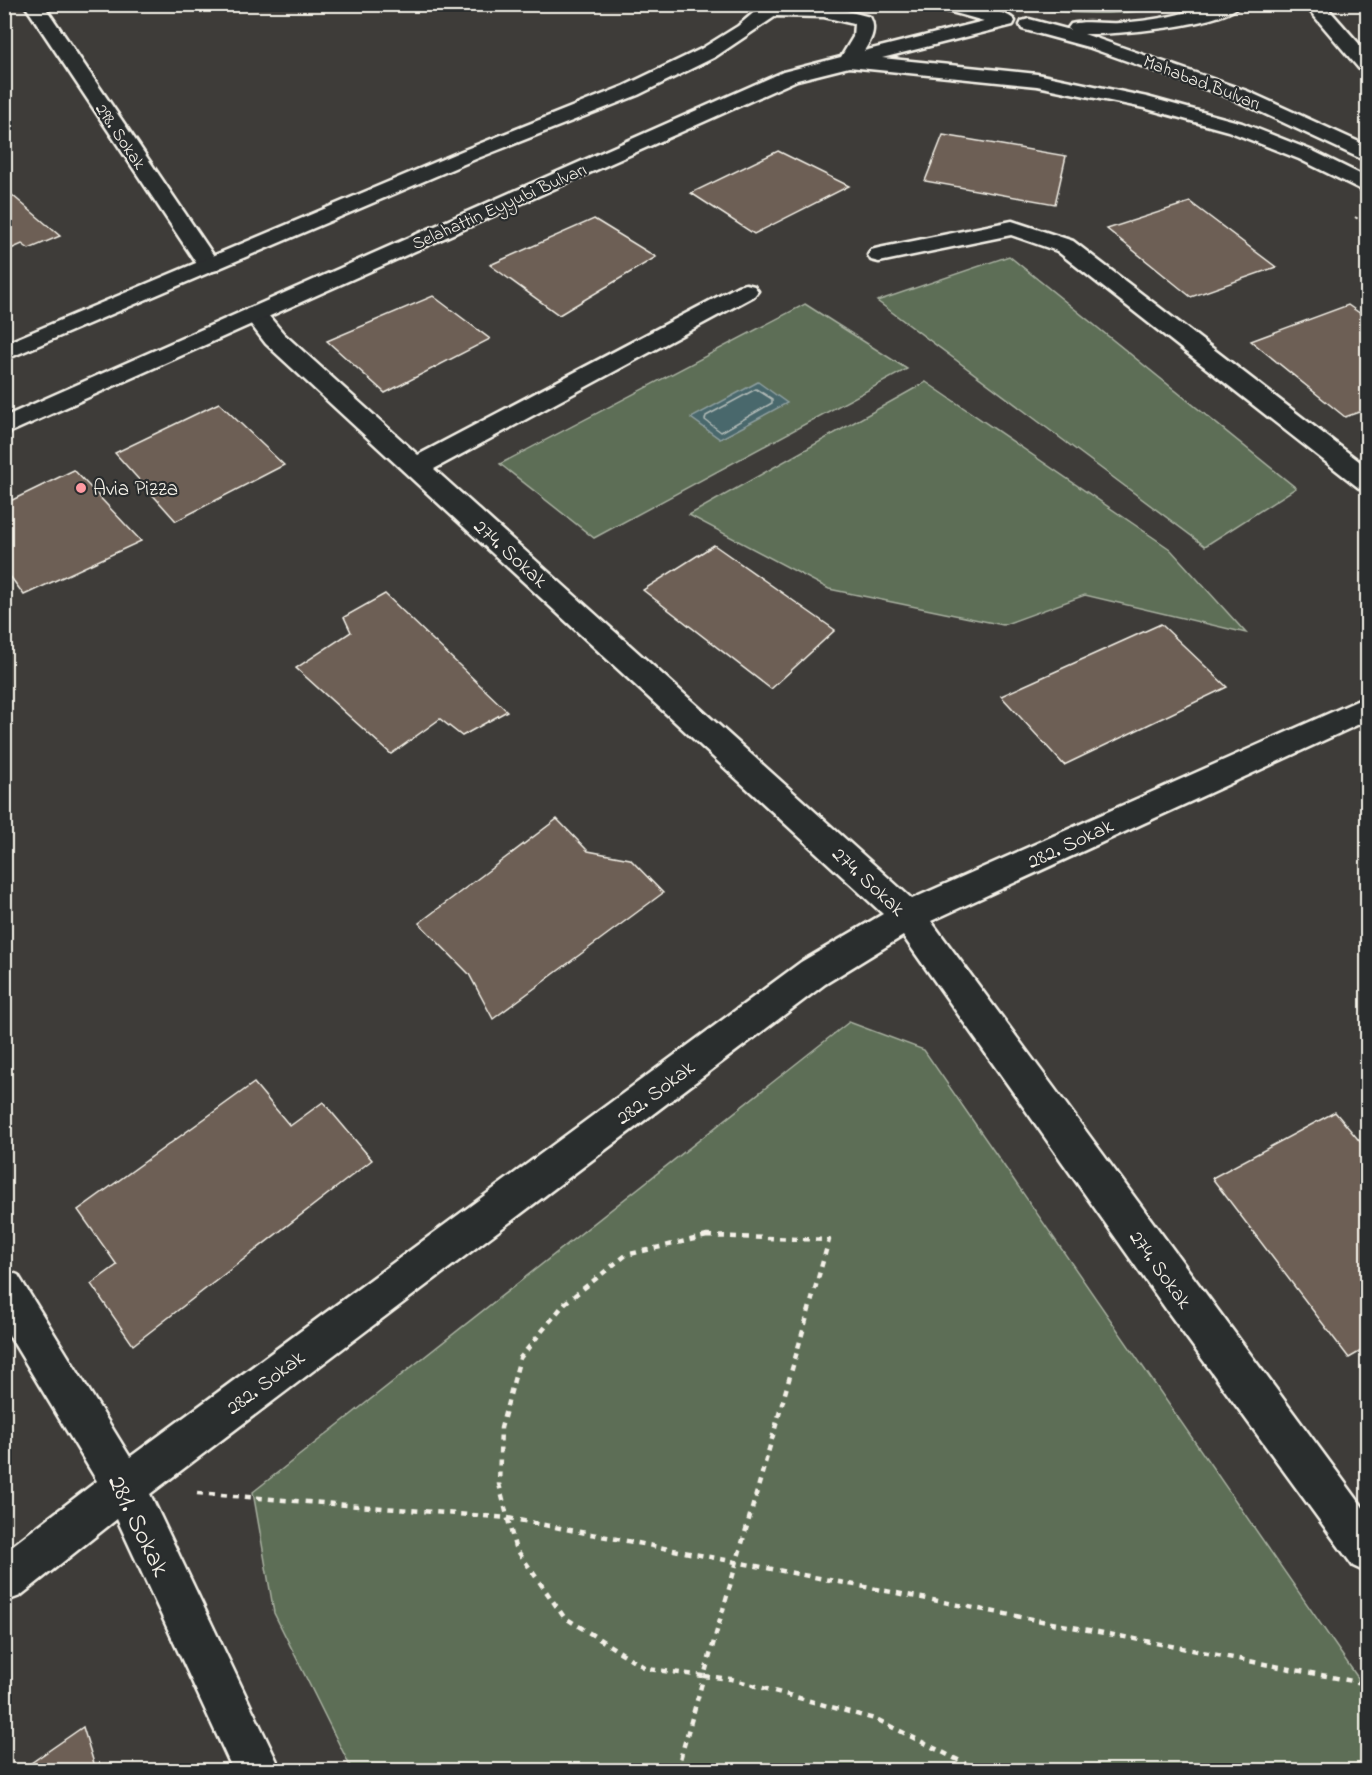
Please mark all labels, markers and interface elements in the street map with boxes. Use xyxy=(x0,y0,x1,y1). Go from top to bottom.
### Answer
street label: Mahabad Bulvarı xyxy=(1139,50,1264,118)
street label: 298. Sokak xyxy=(88,99,151,176)
street label: Selahattin Eyyubi Bulvarı xyxy=(408,158,591,258)
place label: Avia Pizza xyxy=(93,475,178,505)
marker: Avia Pizza xyxy=(74,481,88,495)
street label: 274. Sokak xyxy=(466,513,554,597)
street label: 282. Sokak xyxy=(1023,811,1120,878)
street label: 274. Sokak xyxy=(824,841,912,925)
street label: 282. Sokak xyxy=(611,1054,703,1133)
street label: 274. Sokak xyxy=(1121,1225,1199,1316)
street label: 282. Sokak xyxy=(221,1344,313,1423)
street label: 281. Sokak xyxy=(96,1469,179,1584)

